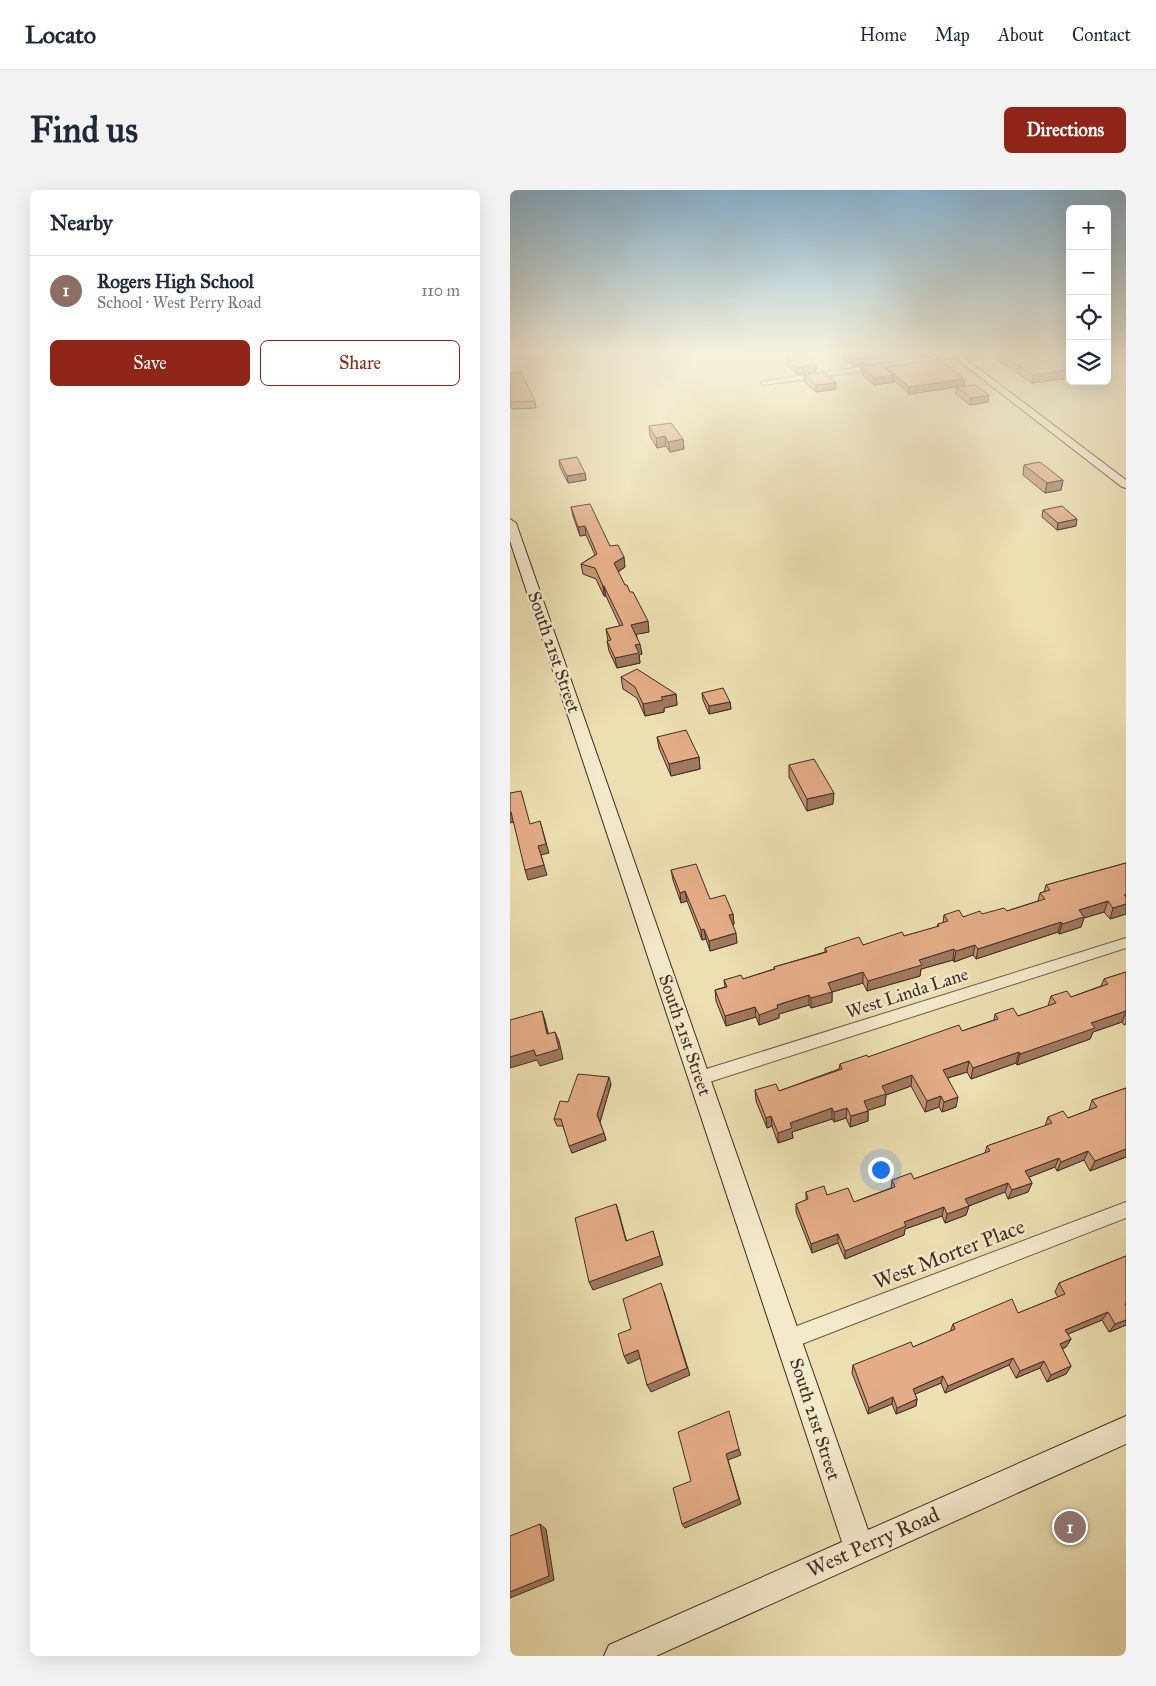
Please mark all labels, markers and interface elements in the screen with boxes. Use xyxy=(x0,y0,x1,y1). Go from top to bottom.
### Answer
text: Locato xyxy=(25,20,96,50)
text: Home xyxy=(860,24,907,46)
text: Map xyxy=(935,24,970,46)
text: About xyxy=(998,24,1044,46)
text: Contact xyxy=(1072,24,1131,46)
button: Directions xyxy=(1004,107,1126,153)
text: Find us xyxy=(30,109,138,152)
map controls xyxy=(1066,205,1111,385)
button: + xyxy=(1066,205,1111,250)
text: Nearby xyxy=(50,210,113,236)
button: − xyxy=(1066,250,1111,295)
text: Rogers High School xyxy=(97,270,254,293)
text: 1 xyxy=(63,281,69,300)
text: 110 m xyxy=(421,281,460,300)
text: School · West Perry Road xyxy=(97,293,261,312)
button: locate xyxy=(1066,295,1111,340)
button: Save xyxy=(50,340,250,386)
button: Share xyxy=(260,340,460,386)
button: layers xyxy=(1066,340,1111,385)
street label: South 21st Street xyxy=(523,588,585,716)
street label: West Linda Lane xyxy=(843,963,971,1023)
street label: South 21st Street xyxy=(654,971,716,1099)
your location xyxy=(868,1157,894,1183)
street label: West Morter Place xyxy=(870,1213,1029,1295)
street label: South 21st Street xyxy=(785,1355,845,1483)
street label: West Perry Road xyxy=(803,1501,944,1583)
pin: 1 xyxy=(1054,1508,1086,1546)

